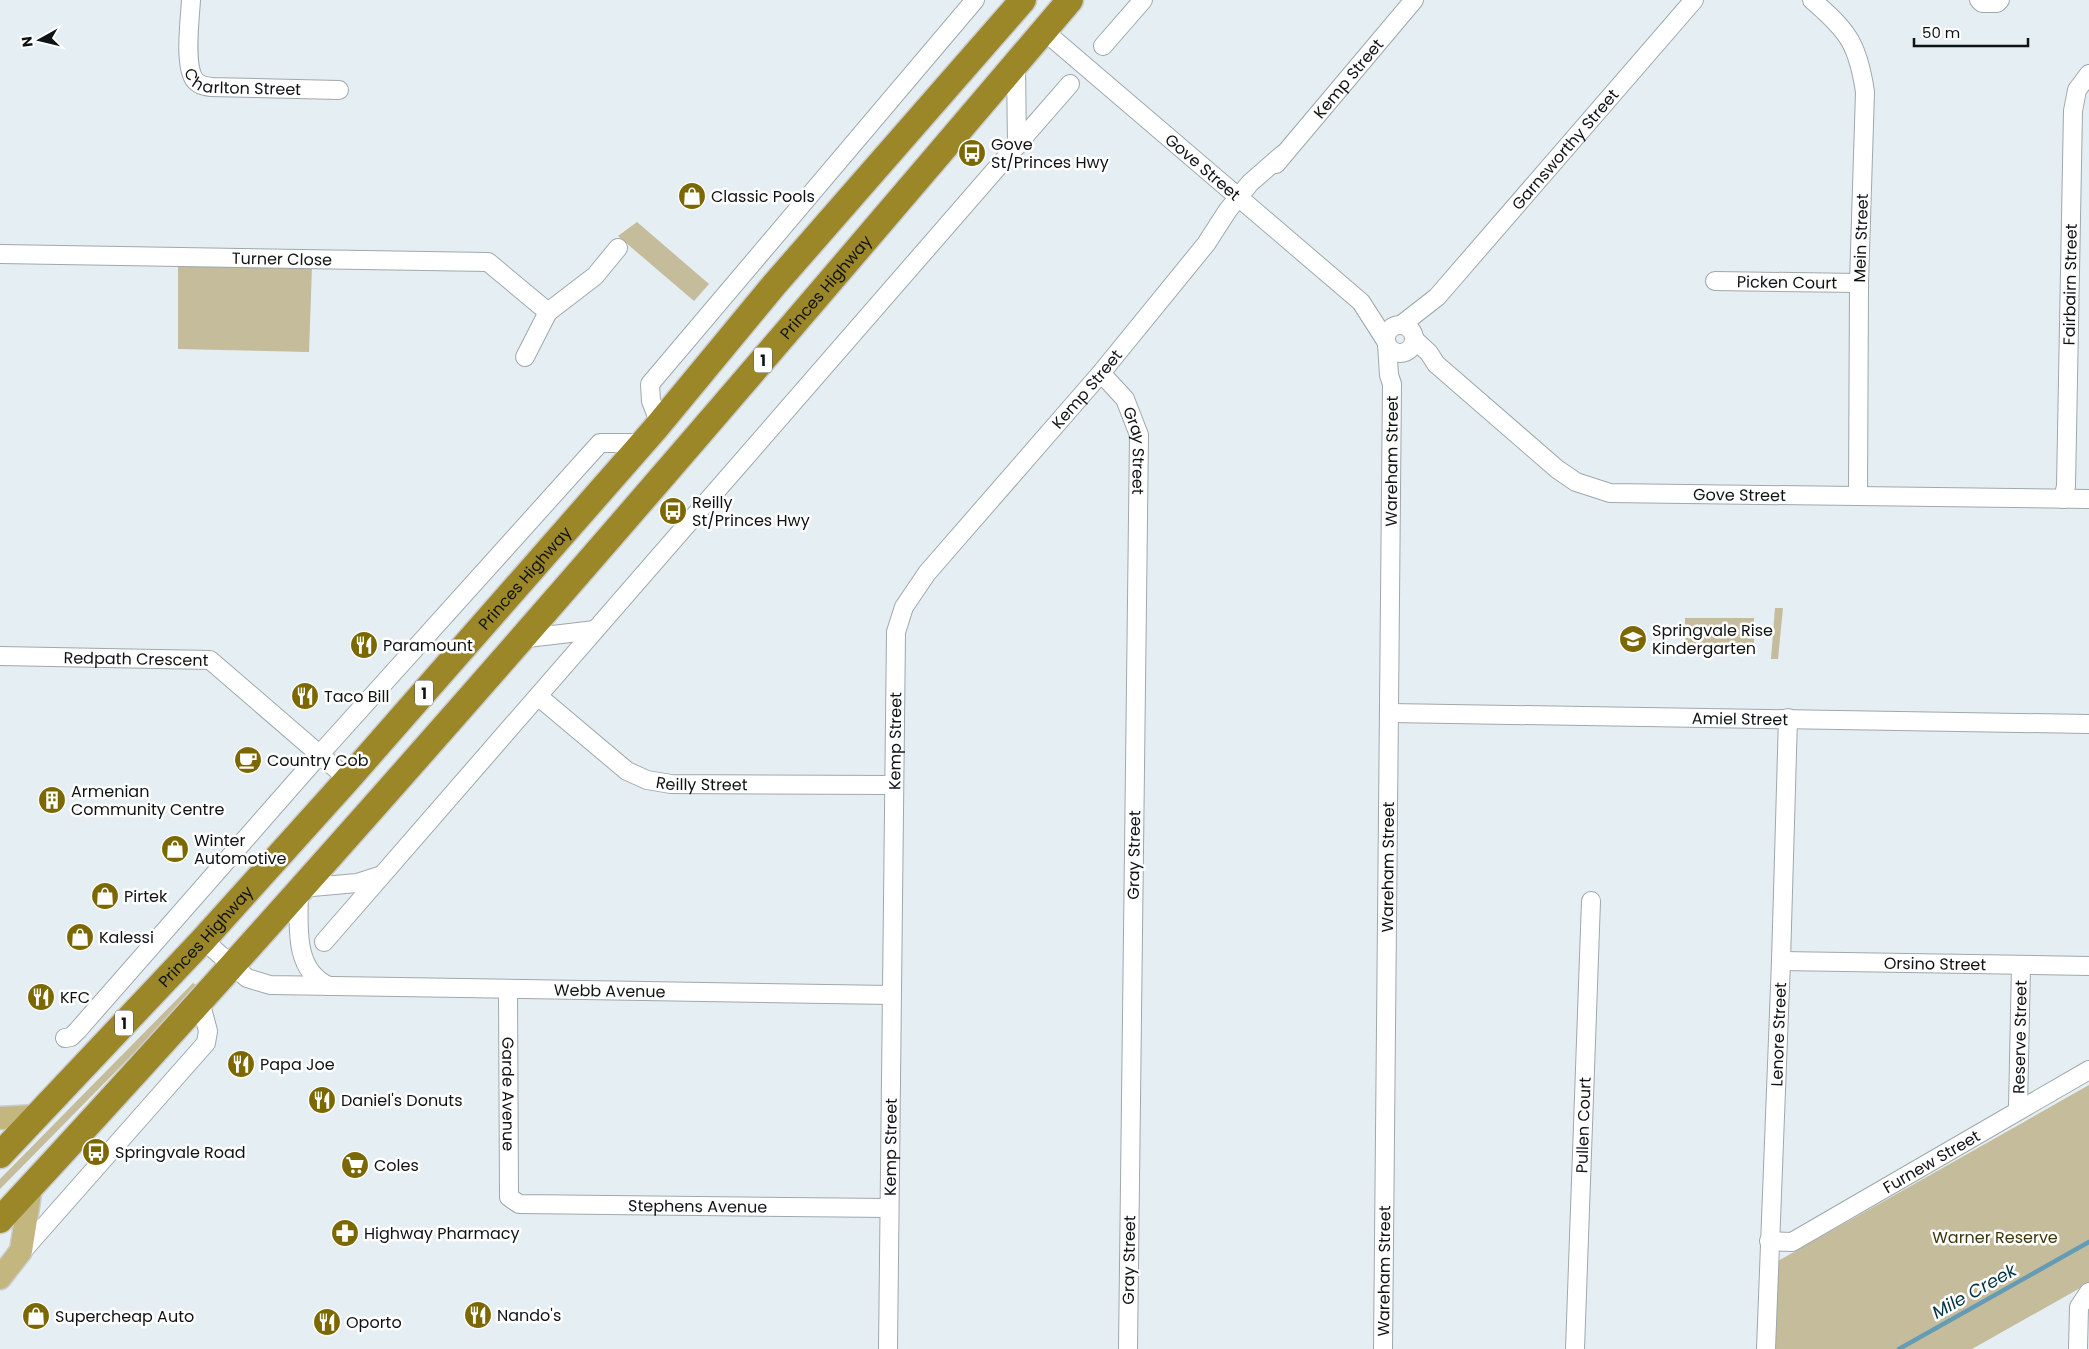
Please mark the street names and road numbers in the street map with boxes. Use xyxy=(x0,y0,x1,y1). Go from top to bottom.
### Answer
street label: Kemp Street xyxy=(1308,33,1389,123)
street label: Charlton Street xyxy=(179,65,302,101)
street label: Garnsworthy Street xyxy=(1506,84,1624,215)
street label: Gove Street xyxy=(1160,128,1246,206)
street label: Mein Street xyxy=(1848,193,1874,283)
street label: Fairbairn Street xyxy=(2057,223,2082,345)
street label: Princes Highway xyxy=(774,230,877,344)
street label: Turner Close xyxy=(232,246,332,271)
street label: Picken Court xyxy=(1737,270,1837,294)
street label: Kemp Street xyxy=(1046,344,1127,434)
road number: 1 xyxy=(754,348,772,372)
street label: Wareham Street xyxy=(1379,395,1403,527)
street label: Gray Street xyxy=(1118,403,1151,495)
street label: Gove Street xyxy=(1693,483,1786,507)
street label: Princes Highway xyxy=(473,521,576,635)
street label: Redpath Crescent xyxy=(63,646,209,671)
road number: 1 xyxy=(415,680,433,706)
street label: Kemp Street xyxy=(883,692,907,790)
street label: Amiel Street xyxy=(1692,706,1788,731)
street label: Reilly Street xyxy=(654,770,748,796)
street label: Wareham Street xyxy=(1375,801,1400,933)
street label: Gray Street xyxy=(1122,810,1146,900)
street label: Princes Highway xyxy=(153,881,258,992)
street label: Orsino Street xyxy=(1884,951,1987,976)
street label: Webb Avenue xyxy=(554,978,666,1003)
street label: Reserve Street xyxy=(2007,980,2032,1094)
street label: Lenore Street xyxy=(1765,981,1792,1087)
road number: 1 xyxy=(115,1010,133,1036)
street label: Garde Avenue xyxy=(497,1037,520,1151)
street label: Pullen Court xyxy=(1570,1076,1596,1174)
street label: Kemp Street xyxy=(878,1098,902,1196)
street label: Furnew Street xyxy=(1878,1124,1984,1199)
street label: Stephens Avenue xyxy=(628,1194,768,1218)
street label: Wareham Street xyxy=(1372,1205,1396,1337)
street label: Gray Street xyxy=(1117,1215,1141,1305)

